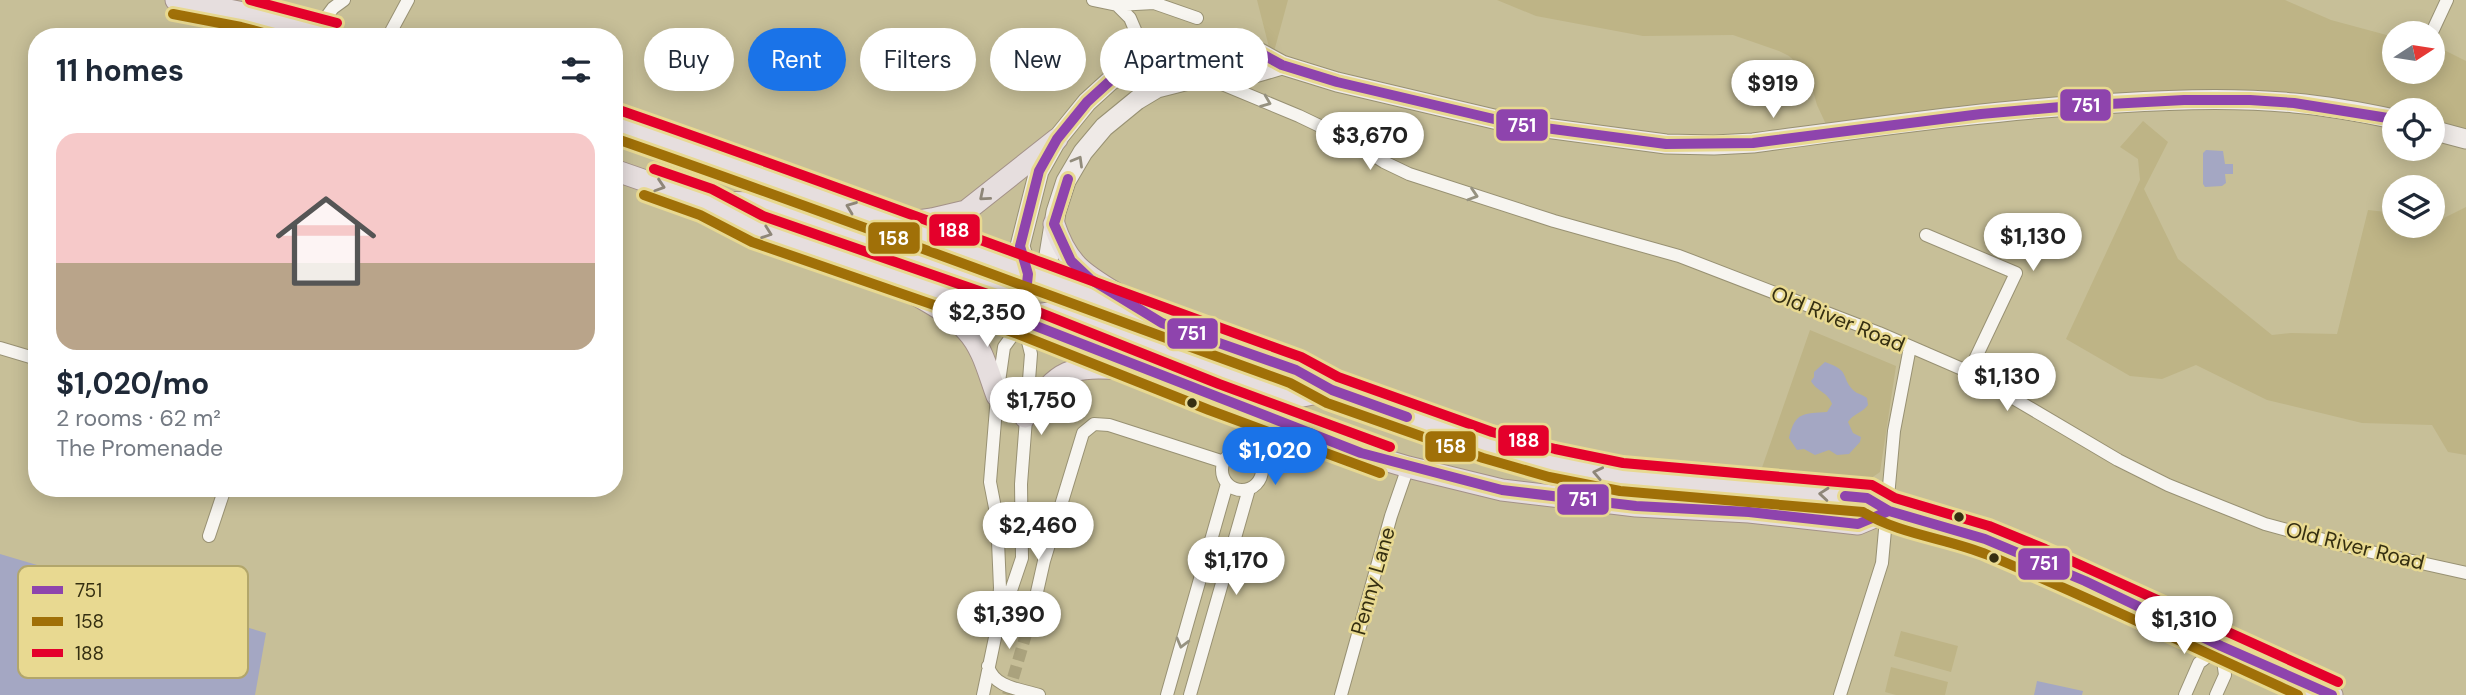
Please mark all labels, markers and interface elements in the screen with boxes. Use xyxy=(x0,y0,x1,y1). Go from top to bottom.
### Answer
north arrow xyxy=(2382,21,2445,84)
map controls xyxy=(2382,21,2445,238)
chip: Buy xyxy=(644,28,734,91)
chip: Rent xyxy=(748,28,846,91)
chip: Filters xyxy=(860,28,976,91)
chip: New xyxy=(990,28,1086,91)
chip: Apartment xyxy=(1100,28,1268,91)
text: 11 homes xyxy=(56,51,184,90)
icon: filters xyxy=(557,51,595,89)
pin: $919 xyxy=(1732,60,1814,120)
text: $919 xyxy=(1747,68,1799,98)
line badge: 751 xyxy=(2059,88,2112,122)
text: 751 xyxy=(2072,93,2100,118)
one-way arrow xyxy=(1260,94,1272,108)
button: locate xyxy=(2382,98,2445,161)
line badge: 751 xyxy=(1495,108,1549,142)
pin: $3,670 xyxy=(1313,113,1427,172)
text: 751 xyxy=(1508,113,1536,138)
text: $3,670 xyxy=(1332,120,1408,150)
one-way arrow xyxy=(1070,156,1083,168)
button: layers xyxy=(2382,175,2445,238)
icon: home xyxy=(263,178,389,304)
one-way arrow xyxy=(654,178,666,192)
one-way arrow xyxy=(1467,186,1479,201)
one-way arrow xyxy=(980,188,993,200)
one-way arrow xyxy=(845,201,857,215)
line badge: 188 xyxy=(928,213,981,247)
pin: $1,130 xyxy=(1976,214,2090,273)
text: 188 xyxy=(939,218,969,243)
line badge: 158 xyxy=(867,221,921,255)
text: $1,130 xyxy=(2000,221,2066,251)
one-way arrow xyxy=(761,224,773,238)
text: 158 xyxy=(879,226,909,251)
street label: Old River Road xyxy=(1767,279,1909,359)
pin: $2,350 xyxy=(930,290,1044,349)
text: $2,350 xyxy=(948,297,1026,327)
line badge: 751 xyxy=(1166,317,1219,350)
text: 751 xyxy=(1178,321,1206,346)
pin: $1,130 xyxy=(1950,354,2064,413)
text: $1,130 xyxy=(1974,361,2040,391)
text: $1,020/mo xyxy=(56,364,209,403)
pin: $1,750 xyxy=(984,378,1098,437)
text: $1,750 xyxy=(1006,385,1076,415)
unlabelled marker xyxy=(1185,396,1199,410)
text: 2 rooms · 62 m² xyxy=(56,403,221,433)
line badge: 188 xyxy=(1497,424,1550,457)
pin: $1,020 xyxy=(1218,428,1332,487)
text: 188 xyxy=(1509,428,1539,453)
line badge: 158 xyxy=(1424,430,1477,463)
text: The Promenade xyxy=(56,433,223,463)
text: 158 xyxy=(1436,434,1466,459)
text: $1,020 xyxy=(1238,435,1312,465)
one-way arrow xyxy=(1592,466,1604,481)
line badge: 751 xyxy=(1556,483,1610,516)
text: 751 xyxy=(1569,487,1597,512)
one-way arrow xyxy=(1818,487,1829,502)
pin: $2,460 xyxy=(981,503,1095,562)
text: $2,460 xyxy=(999,510,1077,540)
unlabelled marker xyxy=(1952,510,1966,524)
street label: Old River Road xyxy=(2283,515,2427,577)
street label: Penny Lane xyxy=(1344,524,1402,638)
pin: $1,170 xyxy=(1179,538,1293,597)
text: $1,170 xyxy=(1204,545,1268,575)
line badge: 751 xyxy=(2017,547,2071,581)
unlabelled marker xyxy=(1987,551,2001,565)
text: 751 xyxy=(2030,551,2058,576)
legend xyxy=(18,566,248,678)
text: 751 xyxy=(75,578,102,603)
pin: $1,390 xyxy=(952,592,1066,651)
pin: $1,310 xyxy=(2127,596,2241,656)
text: $1,390 xyxy=(973,599,1045,629)
text: $1,310 xyxy=(2151,604,2217,634)
text: 158 xyxy=(75,609,104,634)
one-way arrow xyxy=(1175,637,1190,649)
text: 188 xyxy=(75,641,104,666)

